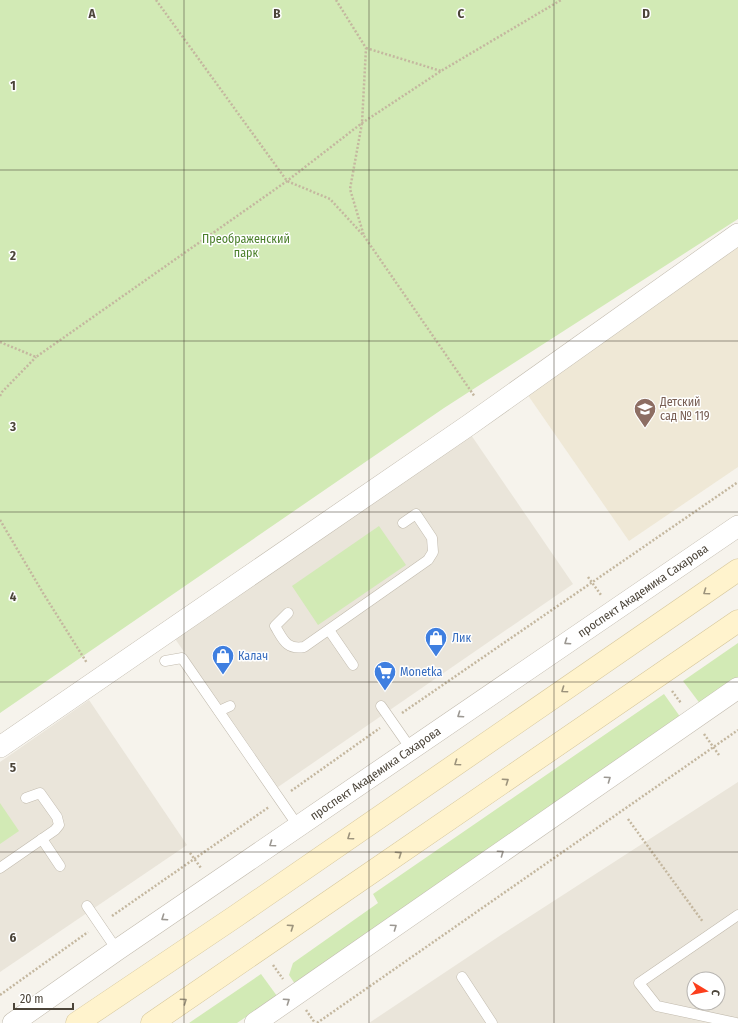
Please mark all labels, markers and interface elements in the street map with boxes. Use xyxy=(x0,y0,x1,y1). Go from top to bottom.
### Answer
text: A xyxy=(87,6,96,21)
text: B xyxy=(273,6,281,21)
text: C xyxy=(458,6,465,21)
text: D xyxy=(642,6,650,21)
text: 1 xyxy=(10,78,16,93)
park label: Преображенский парк xyxy=(202,232,290,260)
text: 2 xyxy=(9,248,16,263)
place label: Детский сад № 119 xyxy=(659,395,710,423)
school or university icon: Детский сад № 119 xyxy=(632,396,658,429)
text: 3 xyxy=(9,419,16,434)
street label: проспект Академика Сахарова xyxy=(575,541,711,640)
one-way arrow xyxy=(703,587,710,595)
text: 4 xyxy=(10,589,17,604)
shop icon: Лик xyxy=(423,625,449,658)
place label: Лик xyxy=(452,631,472,645)
one-way arrow xyxy=(564,637,571,645)
shop icon: Калач xyxy=(210,643,236,676)
place label: Калач xyxy=(238,649,268,663)
supermarket icon: Monetka xyxy=(372,659,398,692)
place label: Monetka xyxy=(400,665,442,679)
one-way arrow xyxy=(562,685,569,692)
one-way arrow xyxy=(457,711,464,718)
street label: проспект Академика Сахарова xyxy=(308,724,443,823)
one-way arrow xyxy=(454,758,461,766)
text: 5 xyxy=(10,760,16,775)
one-way arrow xyxy=(603,777,610,784)
one-way arrow xyxy=(502,778,509,786)
one-way arrow xyxy=(347,832,354,840)
one-way arrow xyxy=(269,839,276,846)
one-way arrow xyxy=(497,850,504,858)
one-way arrow xyxy=(394,852,401,859)
one-way arrow xyxy=(161,913,168,921)
one-way arrow xyxy=(287,924,294,932)
one-way arrow xyxy=(390,924,397,932)
text: 6 xyxy=(10,930,17,945)
north arrow xyxy=(686,971,726,1011)
scale bar xyxy=(14,985,73,1011)
text: С xyxy=(708,989,722,997)
text: 20 m xyxy=(20,992,44,1006)
one-way arrow xyxy=(180,998,187,1006)
one-way arrow xyxy=(283,998,290,1006)

